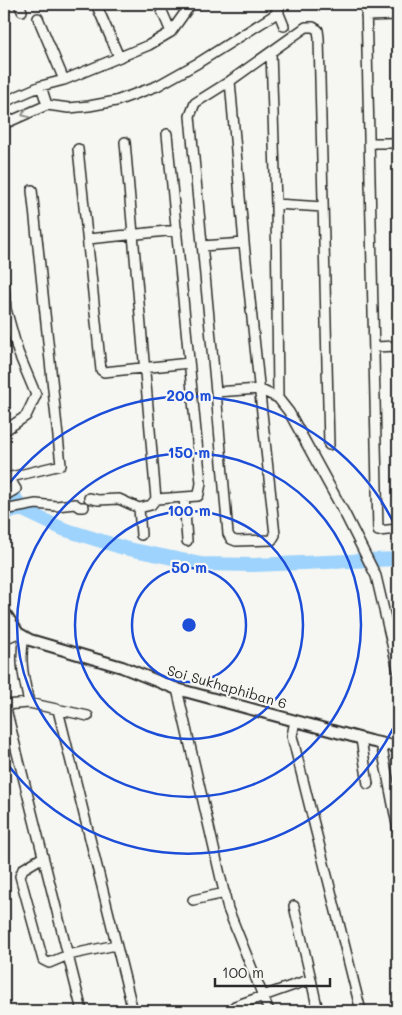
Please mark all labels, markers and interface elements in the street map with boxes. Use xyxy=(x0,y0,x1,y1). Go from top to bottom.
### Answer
one-way arrow xyxy=(21,108,30,119)
text: 200 m xyxy=(167,385,212,405)
text: 150 m xyxy=(168,442,210,462)
text: 100 m xyxy=(167,500,211,520)
text: 50 m xyxy=(171,557,207,577)
centre of rings xyxy=(180,616,198,634)
street label: Soi Sukhaphiban 6 xyxy=(165,660,289,713)
scale bar xyxy=(215,955,330,987)
text: 100 m xyxy=(222,962,264,982)

